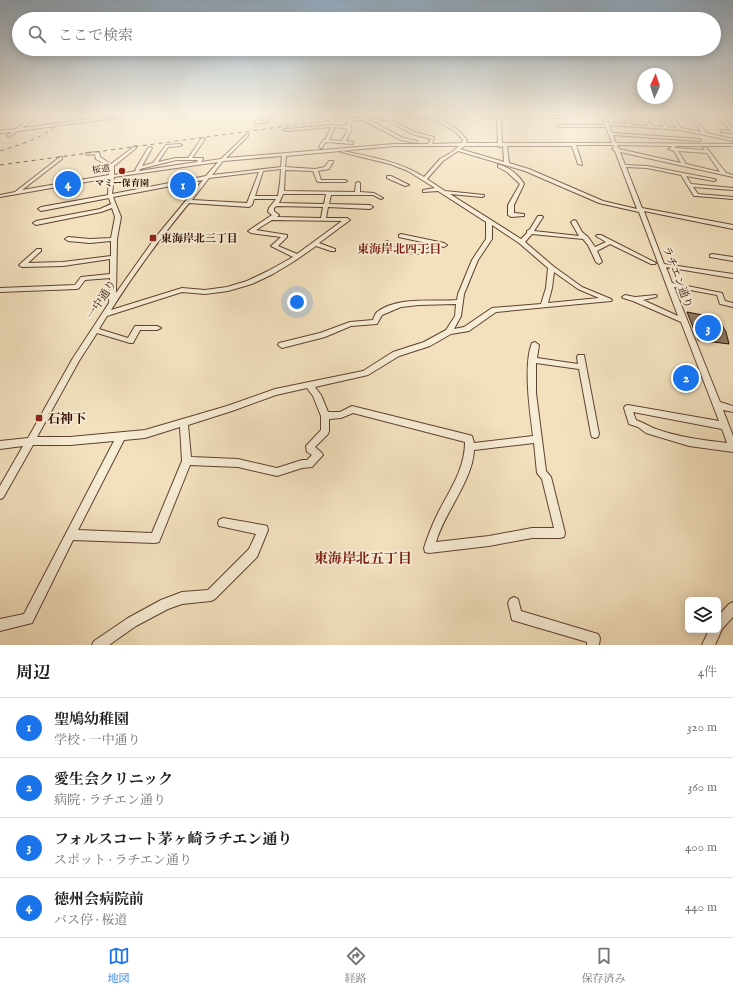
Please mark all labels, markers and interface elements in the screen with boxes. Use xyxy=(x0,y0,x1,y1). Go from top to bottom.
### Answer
search box xyxy=(12,12,721,56)
icon: search xyxy=(26,23,48,45)
text: ここで検索 xyxy=(58,26,133,45)
north arrow xyxy=(637,68,673,104)
street label: 桜道 xyxy=(91,163,111,176)
marker: マミー保育園 xyxy=(117,166,127,176)
pin: 4 xyxy=(55,169,81,199)
pin: 1 xyxy=(170,170,196,200)
place label: マミー保育園 xyxy=(95,178,149,189)
place label: 東海岸北三丁目 xyxy=(161,232,238,246)
marker: 東海岸北三丁目 xyxy=(148,233,158,243)
district label: 東海岸北四丁目 xyxy=(357,242,441,257)
street label: ラチエン通り xyxy=(659,244,695,310)
street label: 一中通り xyxy=(84,277,120,322)
your location xyxy=(287,292,307,312)
pin: 3 xyxy=(695,313,721,343)
pin: 2 xyxy=(673,363,699,393)
place label: 石神下 xyxy=(47,411,86,428)
marker: 石神下 xyxy=(34,413,44,423)
district label: 東海岸北五丁目 xyxy=(314,550,412,568)
map controls xyxy=(685,597,721,633)
button: layers xyxy=(685,597,721,633)
text: 周辺 xyxy=(16,663,50,684)
text: 4件 xyxy=(698,664,717,681)
text: 聖鳩幼稚園 xyxy=(54,710,129,729)
text: 1 xyxy=(27,719,31,736)
text: 320 m xyxy=(687,719,717,736)
text: 学校 · 一中通り xyxy=(54,732,141,749)
text: 愛生会クリニック xyxy=(54,770,173,789)
text: 2 xyxy=(26,779,32,796)
text: 360 m xyxy=(687,779,717,796)
text: 病院 · ラチエン通り xyxy=(54,792,166,809)
text: フォルスコート茅ヶ崎ラチエン通り xyxy=(54,830,292,849)
text: 3 xyxy=(27,839,31,856)
text: 400 m xyxy=(685,839,717,856)
text: スポット · ラチエン通り xyxy=(54,852,192,869)
text: 徳州会病院前 xyxy=(54,890,144,909)
text: 4 xyxy=(26,899,32,916)
text: 440 m xyxy=(685,899,717,916)
text: バス停 · 桜道 xyxy=(54,912,128,929)
tab: 地図 xyxy=(108,945,130,986)
tab: 経路 xyxy=(345,945,367,986)
tab: 保存済み xyxy=(582,945,626,986)

